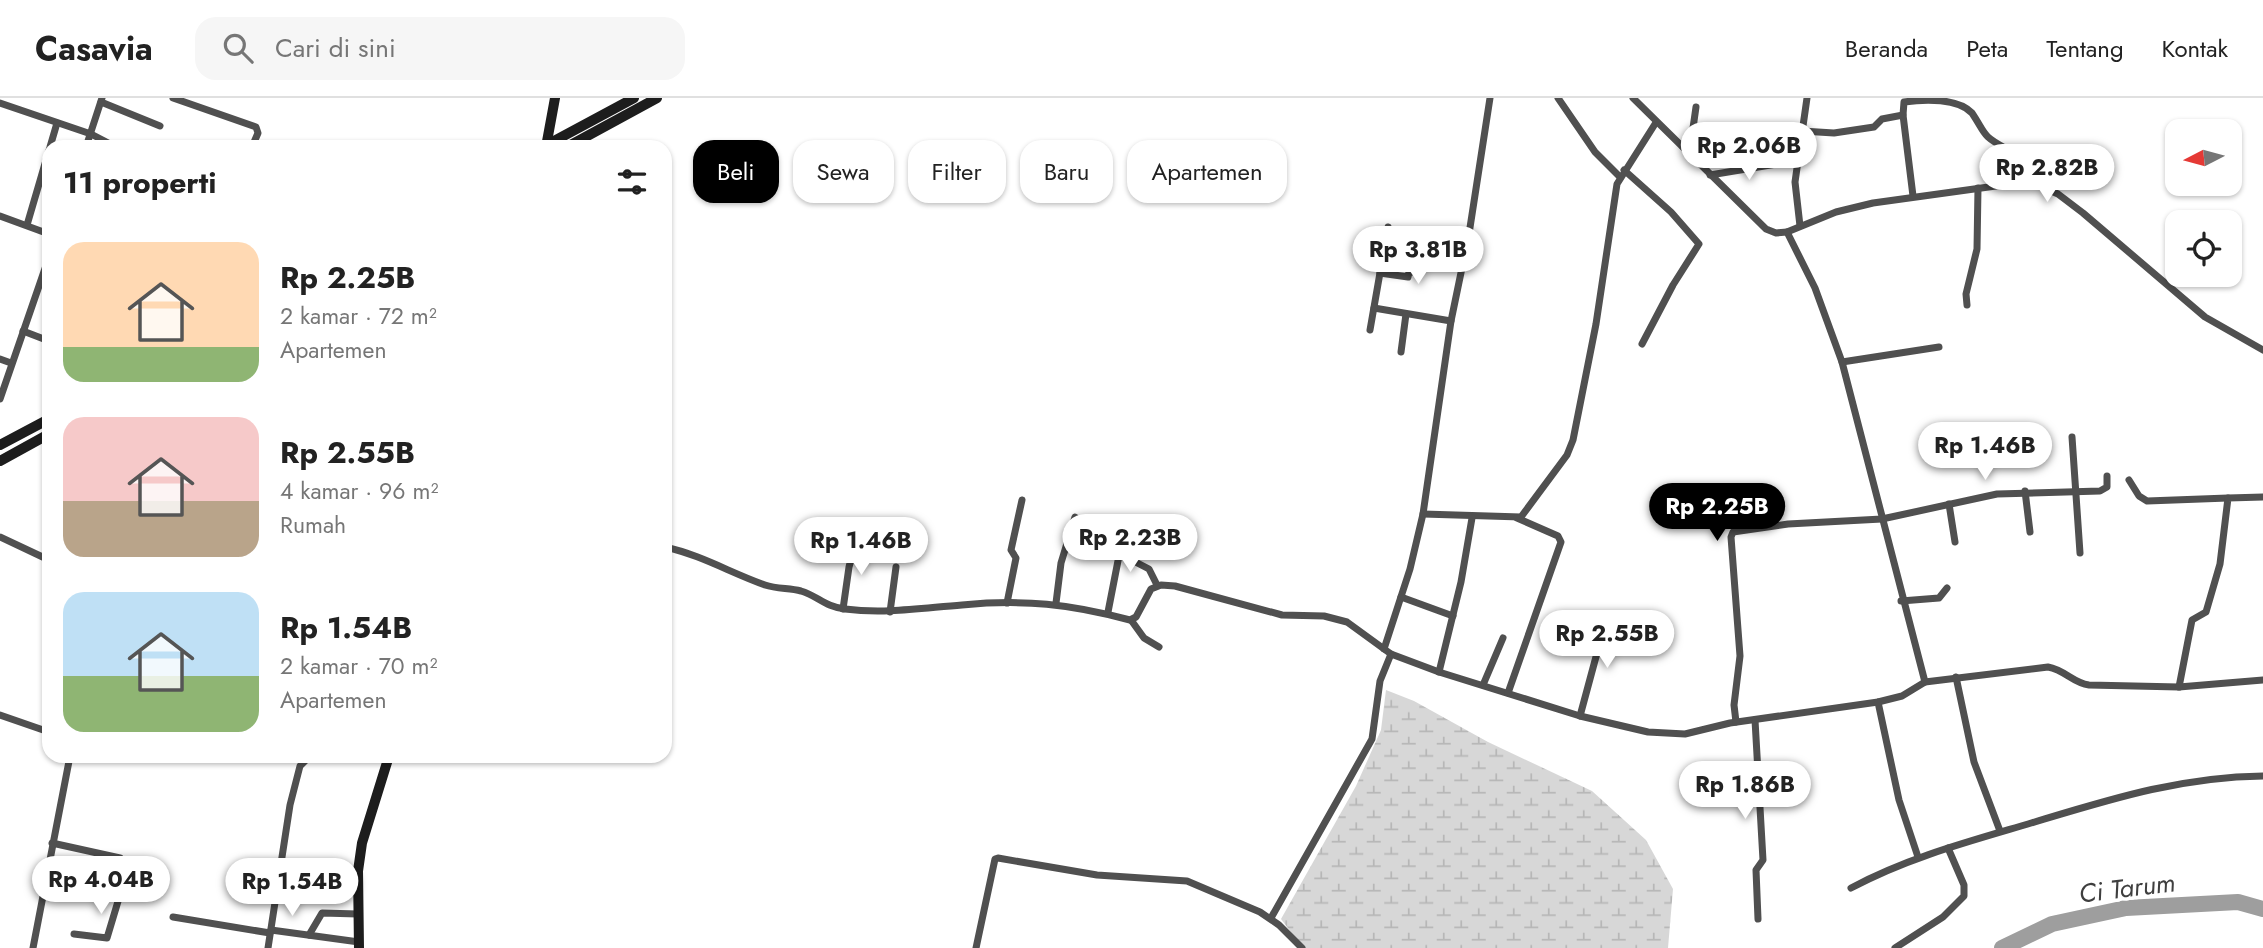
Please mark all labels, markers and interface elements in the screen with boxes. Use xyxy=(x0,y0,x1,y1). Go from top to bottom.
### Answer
search box xyxy=(195,17,685,80)
text: Casavia xyxy=(35,25,153,72)
icon: search xyxy=(219,29,257,67)
text: Cari di sini xyxy=(275,29,396,67)
text: Beranda xyxy=(1845,31,1928,66)
text: Peta xyxy=(1966,31,2008,66)
text: Tentang xyxy=(2046,31,2124,66)
text: Kontak xyxy=(2162,31,2228,66)
north arrow xyxy=(2165,119,2242,196)
map controls xyxy=(2165,119,2242,287)
pin: Rp 2.06B xyxy=(1677,122,1821,182)
text: Rp 2.06B xyxy=(1697,128,1801,162)
chip: Beli xyxy=(693,140,779,203)
chip: Sewa xyxy=(793,140,894,203)
chip: Filter xyxy=(908,140,1006,203)
chip: Baru xyxy=(1020,140,1113,203)
chip: Apartemen xyxy=(1127,140,1287,203)
pin: Rp 2.82B xyxy=(1975,144,2119,204)
text: Rp 2.82B xyxy=(1995,150,2099,184)
text: 11 properti xyxy=(63,161,216,204)
icon: filters xyxy=(613,163,651,201)
button: locate xyxy=(2165,210,2242,287)
pin: Rp 3.81B xyxy=(1346,226,1490,286)
text: Rp 3.81B xyxy=(1369,232,1467,266)
text: Rp 2.25B xyxy=(280,256,415,299)
icon: home xyxy=(119,270,203,354)
text: 2 kamar · 72 m² xyxy=(280,299,437,333)
text: Apartemen xyxy=(280,333,386,367)
pin: Rp 1.46B xyxy=(1913,422,2057,482)
text: Rp 1.46B xyxy=(1934,428,2036,462)
text: Rp 2.55B xyxy=(280,431,415,474)
icon: home xyxy=(119,445,203,529)
text: 4 kamar · 96 m² xyxy=(280,474,438,508)
pin: Rp 2.25B xyxy=(1645,484,1789,543)
text: Rp 2.25B xyxy=(1665,489,1769,523)
text: Rumah xyxy=(280,508,346,542)
pin: Rp 2.23B xyxy=(1058,514,1202,574)
pin: Rp 1.46B xyxy=(789,518,933,577)
text: Rp 2.23B xyxy=(1078,520,1182,554)
text: Rp 1.46B xyxy=(810,523,912,557)
text: Rp 1.54B xyxy=(280,606,412,649)
pin: Rp 2.55B xyxy=(1535,610,1679,670)
text: Rp 2.55B xyxy=(1555,616,1659,650)
icon: home xyxy=(119,620,203,704)
text: 2 kamar · 70 m² xyxy=(280,649,437,683)
text: Apartemen xyxy=(280,683,386,717)
pin: Rp 1.86B xyxy=(1673,762,1817,821)
text: Rp 1.86B xyxy=(1695,767,1795,801)
pin: Rp 4.04B xyxy=(29,856,173,916)
pin: Rp 1.54B xyxy=(220,858,364,918)
text: Rp 4.04B xyxy=(48,862,154,896)
water label: Ci Tarum xyxy=(2077,863,2177,913)
text: Rp 1.54B xyxy=(241,864,343,898)

